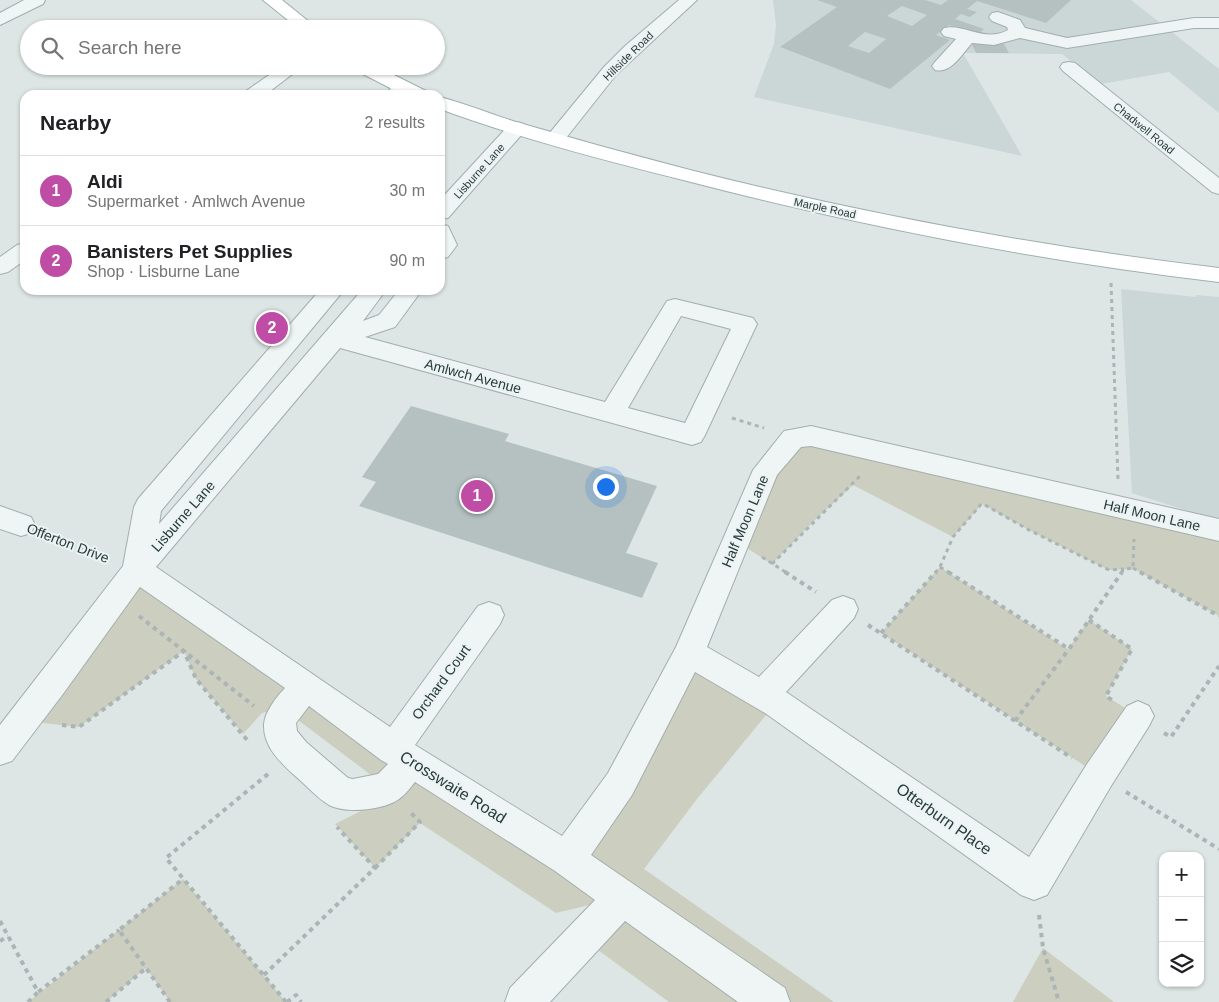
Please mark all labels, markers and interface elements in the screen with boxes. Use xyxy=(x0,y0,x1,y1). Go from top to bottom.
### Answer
search box xyxy=(20,20,445,75)
street label: Hillside Road xyxy=(601,29,655,83)
icon: search xyxy=(38,34,66,62)
text: Search here xyxy=(78,37,182,58)
street label: Chadwell Road xyxy=(1111,100,1177,156)
text: Nearby xyxy=(40,111,111,134)
text: 2 results xyxy=(365,114,425,131)
street label: Lisburne Lane xyxy=(451,141,507,201)
text: Aldi xyxy=(87,171,123,192)
text: 1 xyxy=(52,182,60,199)
text: 30 m xyxy=(389,182,425,199)
text: Supermarket · Amlwch Avenue xyxy=(87,193,305,210)
street label: Marple Road xyxy=(793,196,857,220)
text: Banisters Pet Supplies xyxy=(87,241,293,262)
text: 2 xyxy=(52,252,60,269)
text: 90 m xyxy=(389,252,425,269)
text: Shop · Lisburne Lane xyxy=(87,263,240,280)
pin: 2 xyxy=(256,309,288,347)
street label: Amlwch Avenue xyxy=(423,355,523,397)
street label: Half Moon Lane xyxy=(718,472,772,570)
your location xyxy=(593,474,619,500)
street label: Lisburne Lane xyxy=(148,477,218,555)
pin: 1 xyxy=(461,477,493,515)
street label: Half Moon Lane xyxy=(1102,496,1202,534)
street label: Offerton Drive xyxy=(25,520,112,566)
street label: Orchard Court xyxy=(408,641,474,723)
street label: Crosswaite Road xyxy=(397,748,509,826)
street label: Otterburn Place xyxy=(893,780,995,858)
map controls xyxy=(1159,852,1204,987)
button: + xyxy=(1159,852,1204,897)
button: − xyxy=(1159,897,1204,942)
button: layers xyxy=(1159,942,1204,987)

